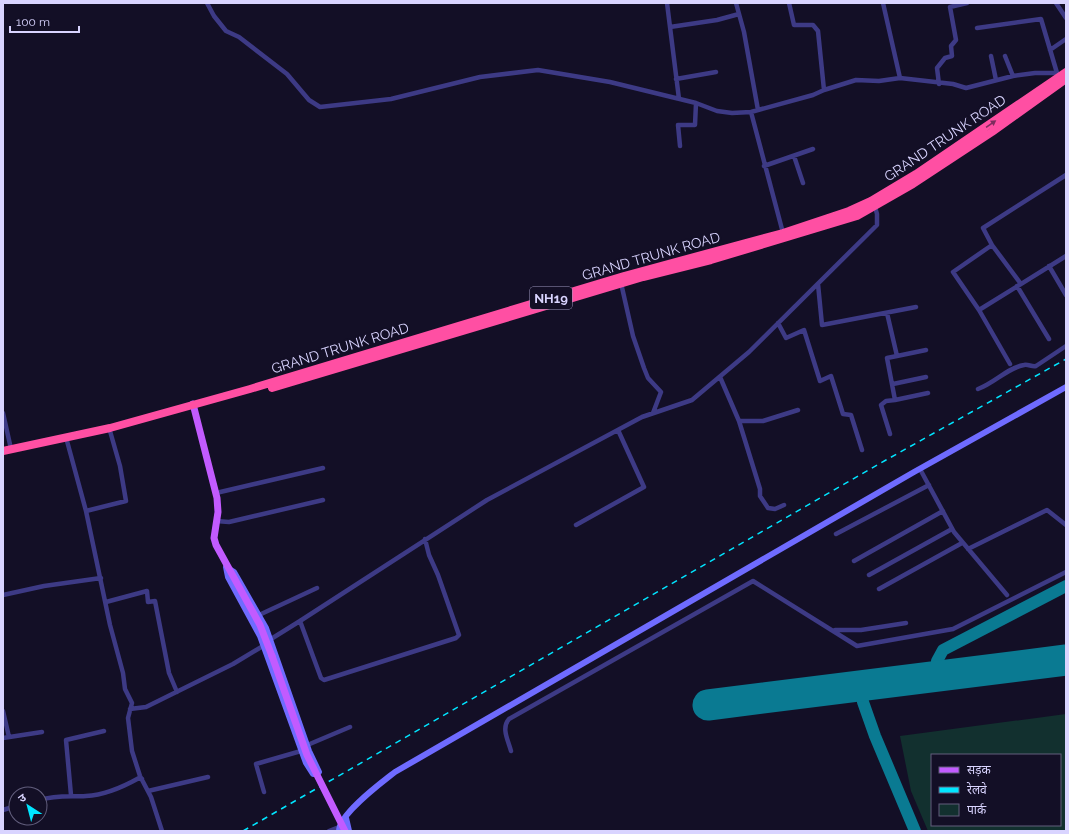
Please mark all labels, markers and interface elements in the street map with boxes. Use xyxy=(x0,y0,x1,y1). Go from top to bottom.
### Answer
scale bar xyxy=(10,8,79,34)
text: 100 m xyxy=(16,15,50,29)
street label: GRAND TRUNK ROAD xyxy=(881,91,1009,185)
one-way arrow xyxy=(986,120,997,128)
street label: GRAND TRUNK ROAD xyxy=(580,229,722,283)
road number: NH19 xyxy=(530,287,572,309)
street label: GRAND TRUNK ROAD xyxy=(269,319,411,377)
legend xyxy=(931,754,1061,826)
text: सड़क xyxy=(967,763,992,777)
text: रेलवे xyxy=(967,782,987,797)
north arrow xyxy=(8,786,48,826)
text: उ xyxy=(16,791,29,805)
text: पार्क xyxy=(967,803,987,817)

